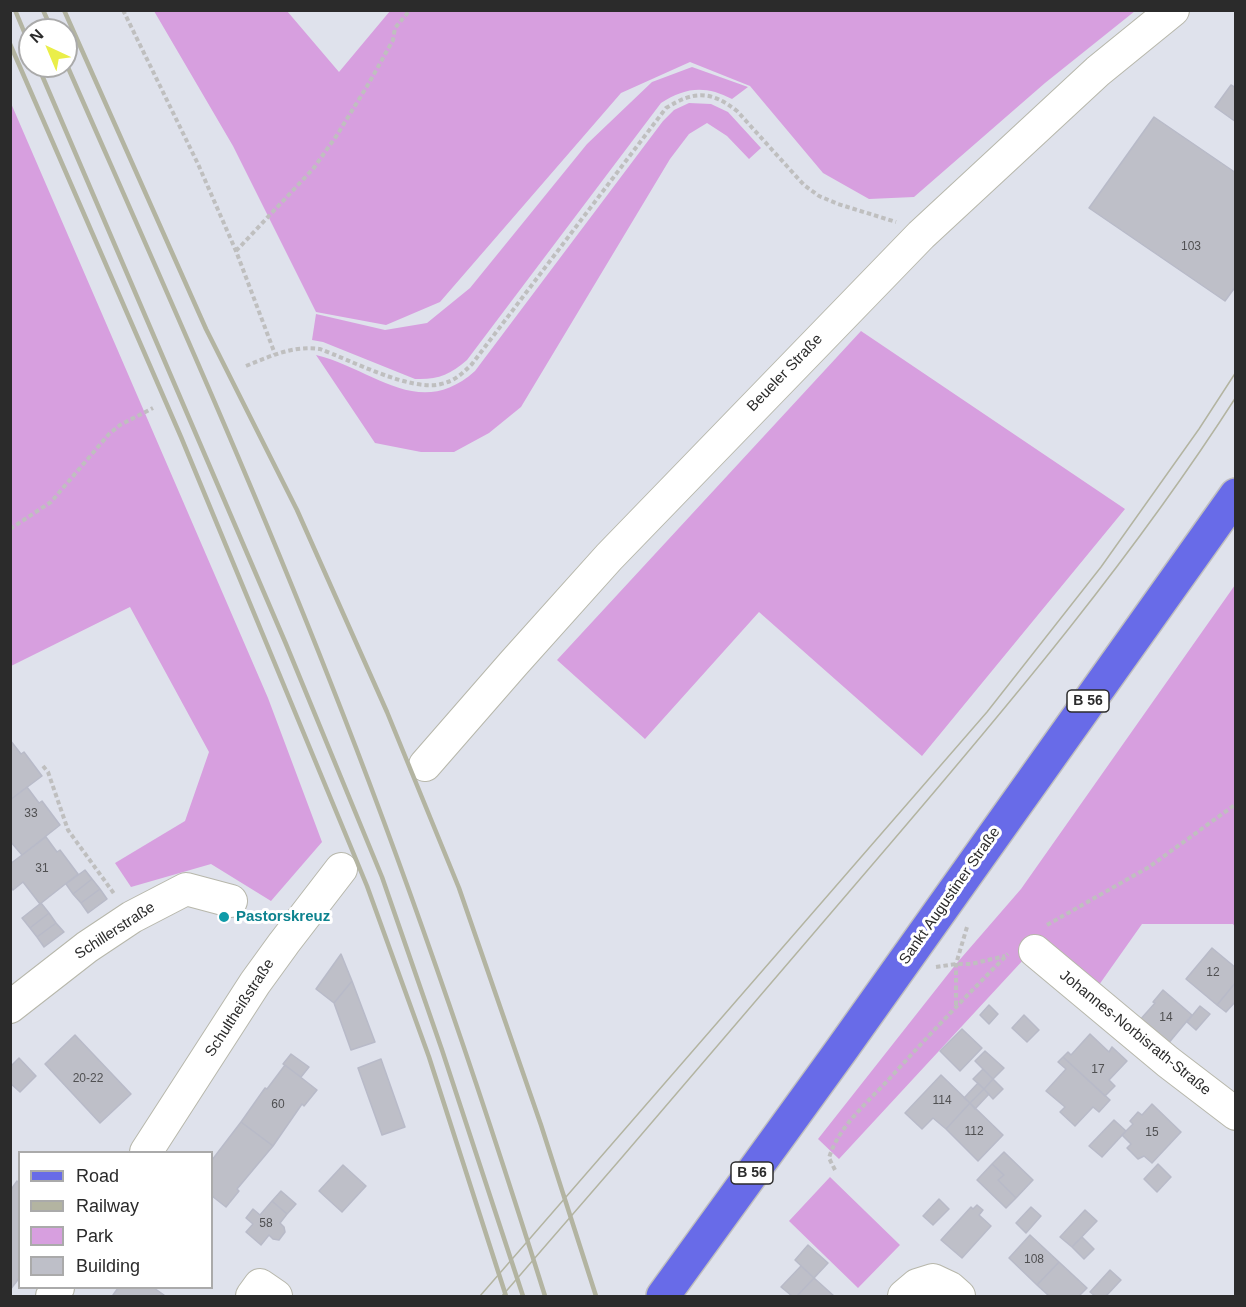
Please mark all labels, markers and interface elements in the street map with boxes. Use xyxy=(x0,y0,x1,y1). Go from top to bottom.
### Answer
north arrow xyxy=(18,18,78,78)
text: N xyxy=(26,26,47,46)
house number: 103 xyxy=(1181,240,1201,254)
street label: Beueler Straße xyxy=(743,330,827,416)
road number: B 56 xyxy=(1067,690,1109,712)
house number: 33 xyxy=(24,807,38,821)
street label: Sankt Augustiner Straße xyxy=(896,824,1004,968)
house number: 31 xyxy=(35,862,49,876)
street label: Schillerstraße xyxy=(72,898,158,964)
place label: Pastorskreuz xyxy=(236,908,330,926)
marker: Pastorskreuz xyxy=(217,910,231,924)
street label: Schultheißstraße xyxy=(202,956,278,1060)
street label: Johannes-Norbisrath-Straße xyxy=(1056,966,1214,1100)
house number: 12 xyxy=(1206,966,1220,980)
house number: 14 xyxy=(1159,1011,1173,1025)
house number: 17 xyxy=(1091,1063,1105,1077)
house number: 20-22 xyxy=(73,1072,103,1086)
house number: 114 xyxy=(932,1094,952,1108)
house number: 60 xyxy=(271,1098,285,1112)
house number: 112 xyxy=(964,1125,984,1139)
house number: 15 xyxy=(1145,1126,1159,1140)
legend xyxy=(18,1151,213,1289)
road number: B 56 xyxy=(731,1162,773,1184)
text: Road xyxy=(76,1166,119,1186)
text: Railway xyxy=(76,1196,139,1216)
house number: 58 xyxy=(259,1217,273,1231)
text: Park xyxy=(76,1226,113,1246)
house number: 108 xyxy=(1024,1253,1044,1267)
text: Building xyxy=(76,1256,140,1276)

